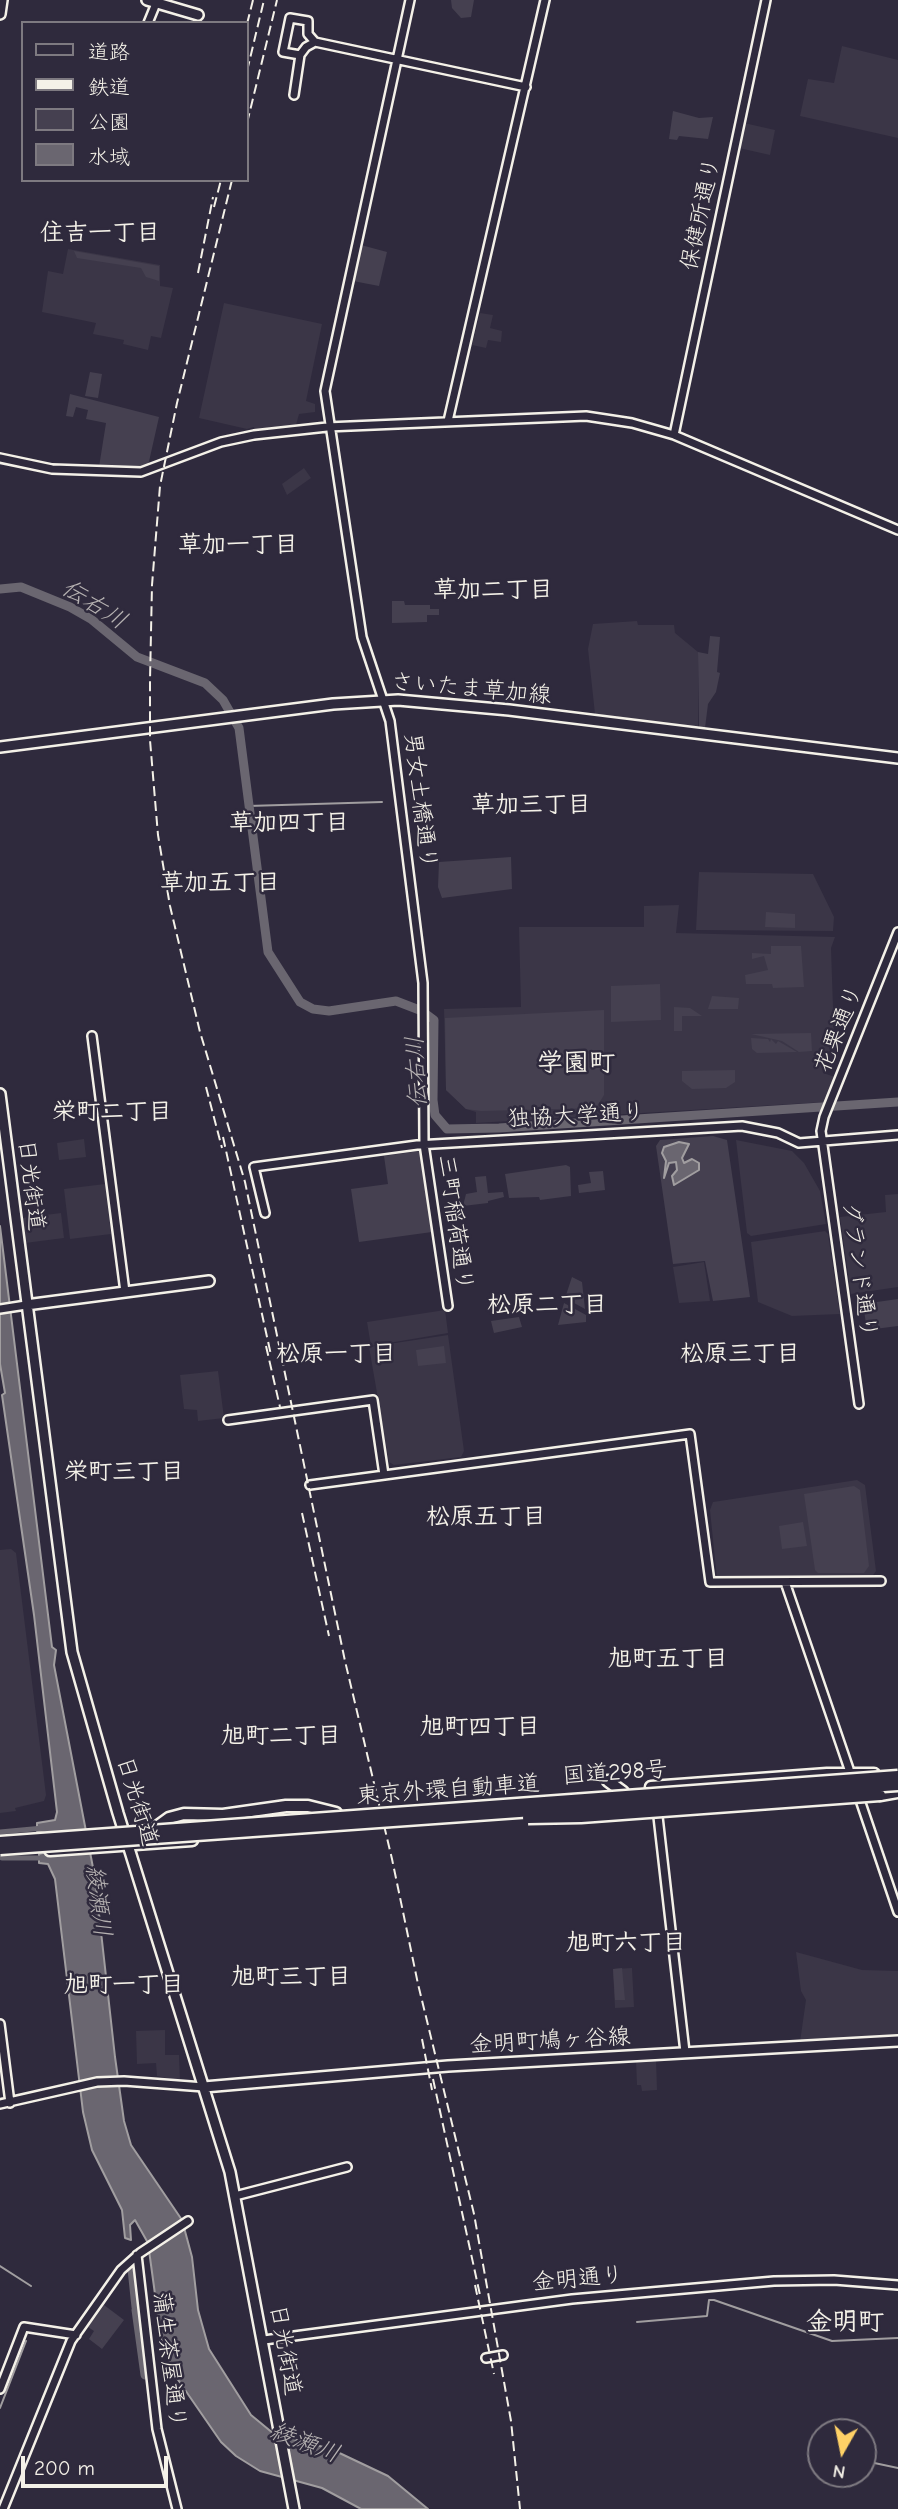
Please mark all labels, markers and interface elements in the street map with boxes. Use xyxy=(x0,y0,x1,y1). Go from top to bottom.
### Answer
legend xyxy=(21,21,248,182)
text: 道路 xyxy=(88,40,130,64)
text: 鉄道 xyxy=(88,75,130,99)
text: 公園 xyxy=(88,110,130,134)
text: 水域 xyxy=(88,145,130,169)
street label: 保健所通り xyxy=(676,155,726,273)
district label: 住吉一丁目 xyxy=(40,219,160,247)
district label: 草加一丁目 xyxy=(178,531,298,559)
water label: 伝右川 xyxy=(56,574,132,636)
district label: 草加二丁目 xyxy=(433,576,553,604)
street label: さいたま草加線 xyxy=(390,668,552,710)
street label: 男女土橋通り xyxy=(398,731,442,871)
district label: 草加三丁目 xyxy=(471,791,591,819)
district label: 草加四丁目 xyxy=(229,809,349,837)
district label: 草加五丁目 xyxy=(160,869,280,897)
street label: 花栗通り xyxy=(809,981,869,1077)
water label: 伝右川 xyxy=(401,1035,433,1109)
district label: 学園町 xyxy=(537,1048,615,1080)
district label: 栄町二丁目 xyxy=(52,1098,172,1126)
street label: 独協大学通り xyxy=(506,1099,646,1133)
street label: 日光街道 xyxy=(12,1138,50,1232)
street label: 三町稲荷通り xyxy=(432,1153,478,1293)
street label: グランド通り xyxy=(836,1200,882,1340)
district label: 松原二丁目 xyxy=(487,1291,607,1319)
district label: 松原一丁目 xyxy=(276,1340,396,1368)
district label: 松原三丁目 xyxy=(680,1340,800,1368)
district label: 栄町三丁目 xyxy=(64,1458,184,1486)
district label: 松原五丁目 xyxy=(426,1503,546,1531)
district label: 旭町五丁目 xyxy=(608,1645,728,1673)
district label: 旭町四丁目 xyxy=(420,1713,540,1741)
district label: 旭町二丁目 xyxy=(221,1722,341,1750)
street label: 日光街道 xyxy=(110,1753,164,1849)
street label: 国道298号 xyxy=(562,1756,668,1790)
street label: 東京外環自動車道 xyxy=(355,1770,541,1810)
water label: 綾瀬川 xyxy=(79,1864,117,1938)
district label: 旭町六丁目 xyxy=(566,1929,686,1957)
district label: 旭町三丁目 xyxy=(231,1963,351,1991)
district label: 旭町一丁目 xyxy=(64,1971,184,1999)
street label: 金明町鳩ヶ谷線 xyxy=(469,2023,631,2059)
street label: 金明通り xyxy=(531,2261,625,2297)
street label: 蒲生茶屋通り xyxy=(147,2290,191,2430)
street label: 日光街道 xyxy=(263,2302,307,2398)
district label: 金明町 xyxy=(806,2307,884,2339)
water label: 綾瀬川 xyxy=(266,2417,344,2469)
north arrow xyxy=(807,2418,877,2488)
scale bar xyxy=(24,2442,172,2486)
text: 200 m xyxy=(34,2456,95,2480)
text: N xyxy=(831,2460,847,2484)

